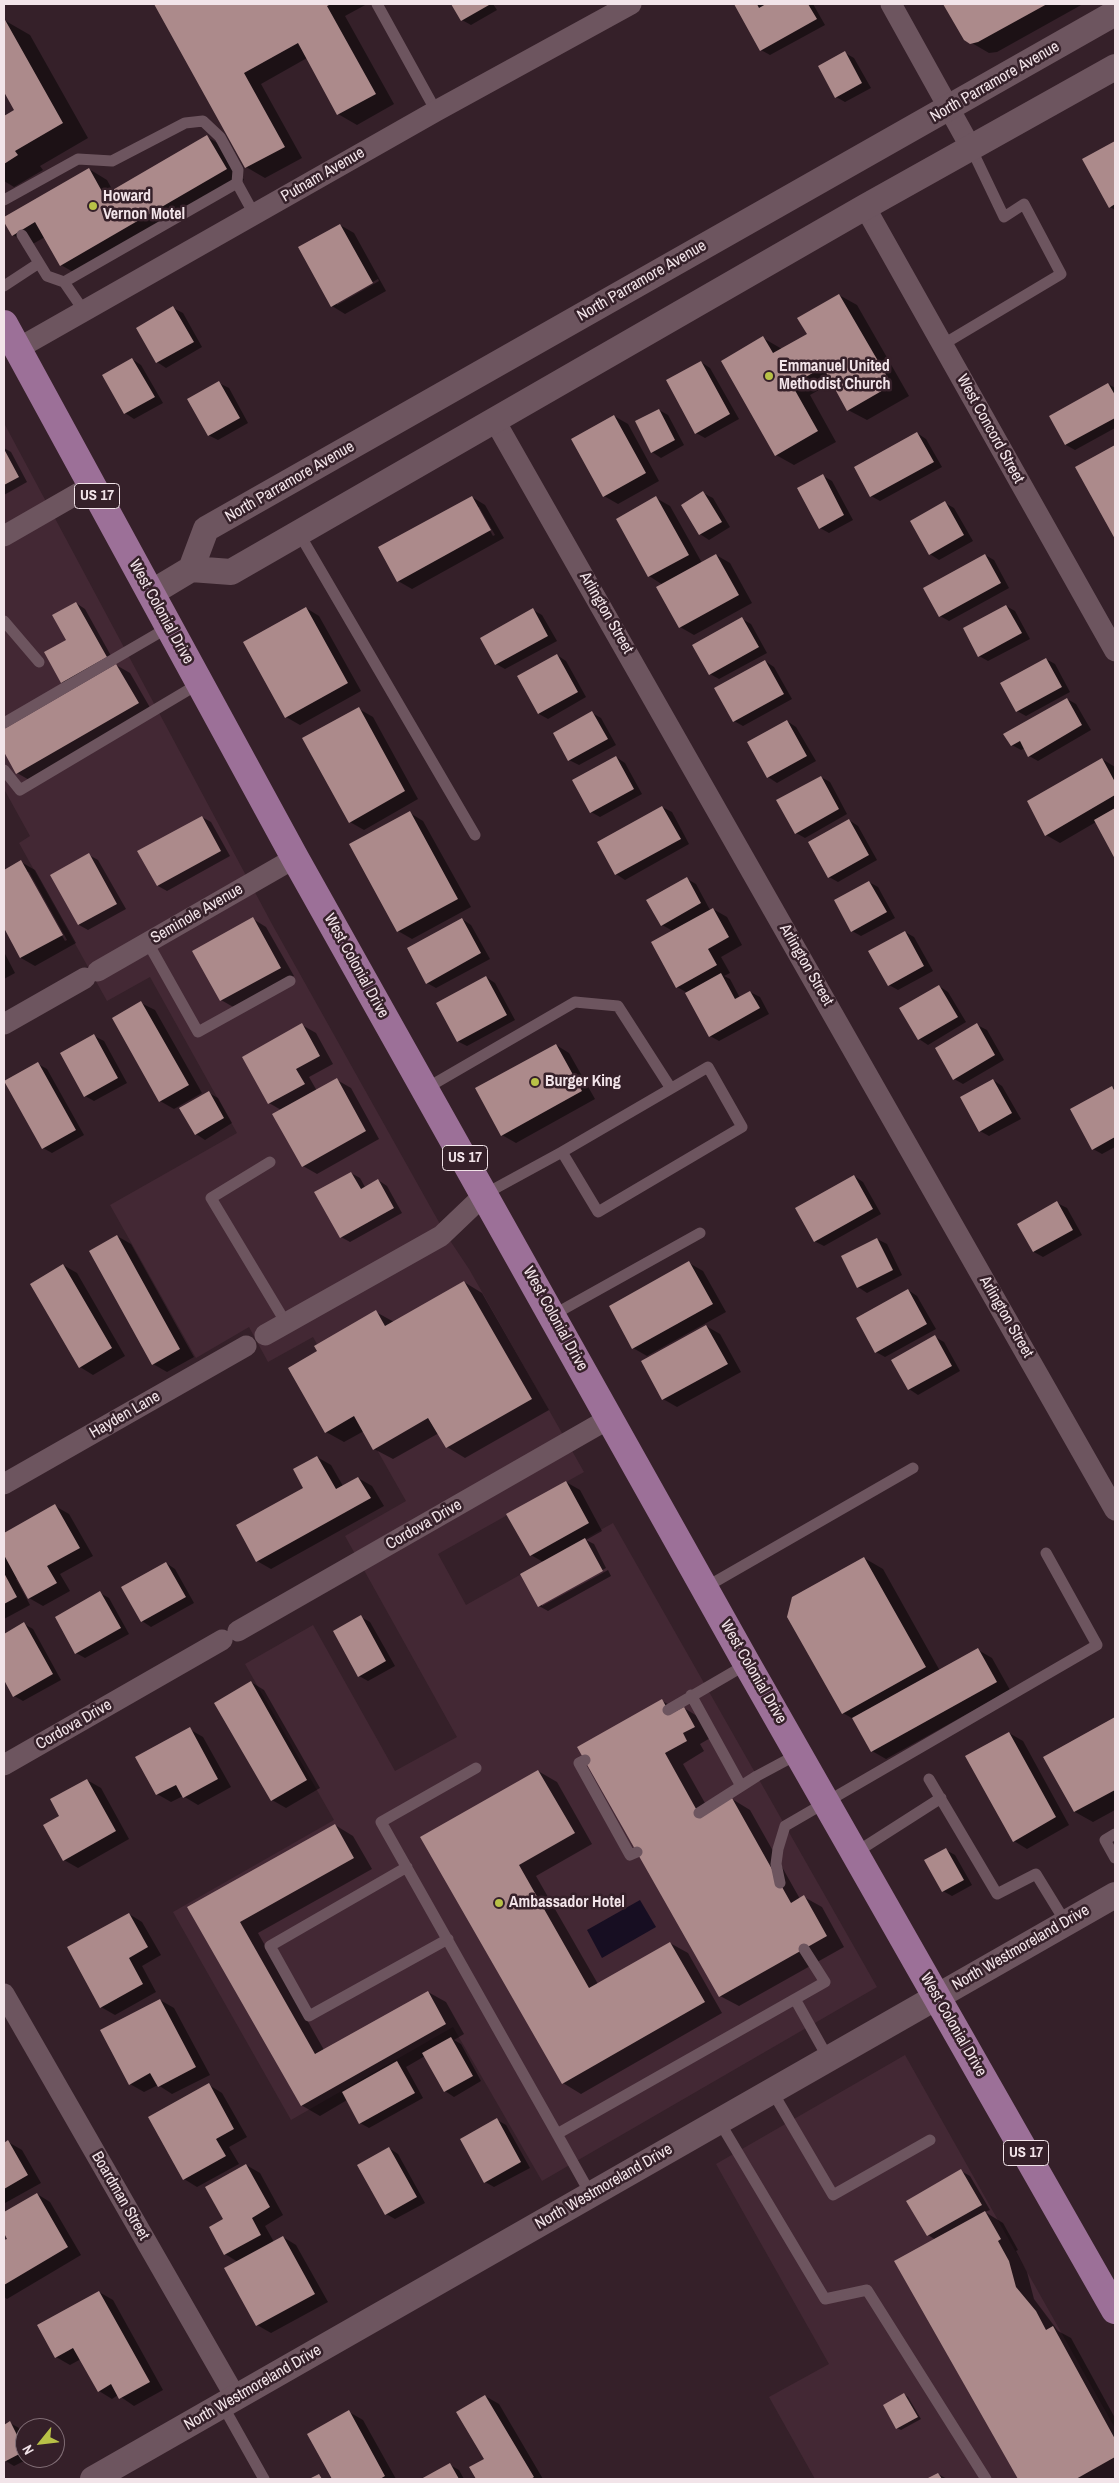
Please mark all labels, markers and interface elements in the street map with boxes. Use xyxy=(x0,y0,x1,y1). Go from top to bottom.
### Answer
street label: North Parramore Avenue xyxy=(927,37,1063,127)
street label: Putnam Avenue xyxy=(278,143,368,207)
place label: Howard Vernon Motel xyxy=(103,187,185,225)
marker: Howard Vernon Motel xyxy=(87,200,99,212)
street label: North Parramore Avenue xyxy=(574,236,710,326)
place label: Emmanuel United Methodist Church xyxy=(779,357,891,395)
marker: Emmanuel United Methodist Church xyxy=(763,370,775,382)
street label: West Concord Street xyxy=(952,371,1028,487)
street label: North Parramore Avenue xyxy=(222,437,358,527)
road number: US 17 xyxy=(74,484,120,508)
street label: West Colonial Drive xyxy=(124,556,198,668)
street label: Arlington Street xyxy=(575,569,637,657)
street label: Seminole Avenue xyxy=(147,880,247,948)
street label: West Colonial Drive xyxy=(319,910,393,1022)
street label: Arlington Street xyxy=(775,921,837,1009)
place label: Burger King xyxy=(545,1072,621,1092)
marker: Burger King xyxy=(529,1076,541,1088)
road number: US 17 xyxy=(442,1146,488,1170)
street label: West Colonial Drive xyxy=(518,1263,592,1375)
street label: Arlington Street xyxy=(975,1273,1037,1361)
street label: Hayden Lane xyxy=(86,1387,164,1443)
street label: Cordova Drive xyxy=(383,1496,465,1554)
street label: West Colonial Drive xyxy=(716,1617,790,1727)
street label: Cordova Drive xyxy=(33,1696,115,1754)
place label: Ambassador Hotel xyxy=(509,1893,625,1913)
marker: Ambassador Hotel xyxy=(493,1897,505,1909)
street label: North Westmoreland Drive xyxy=(949,1901,1093,1995)
street label: West Colonial Drive xyxy=(916,1970,990,2080)
street label: North Westmoreland Drive xyxy=(532,2140,676,2234)
road number: US 17 xyxy=(1004,2140,1048,2166)
street label: Boardman Street xyxy=(87,2148,153,2244)
street label: North Westmoreland Drive xyxy=(181,2341,325,2435)
north arrow xyxy=(15,2418,65,2468)
text: N xyxy=(18,2442,38,2458)

